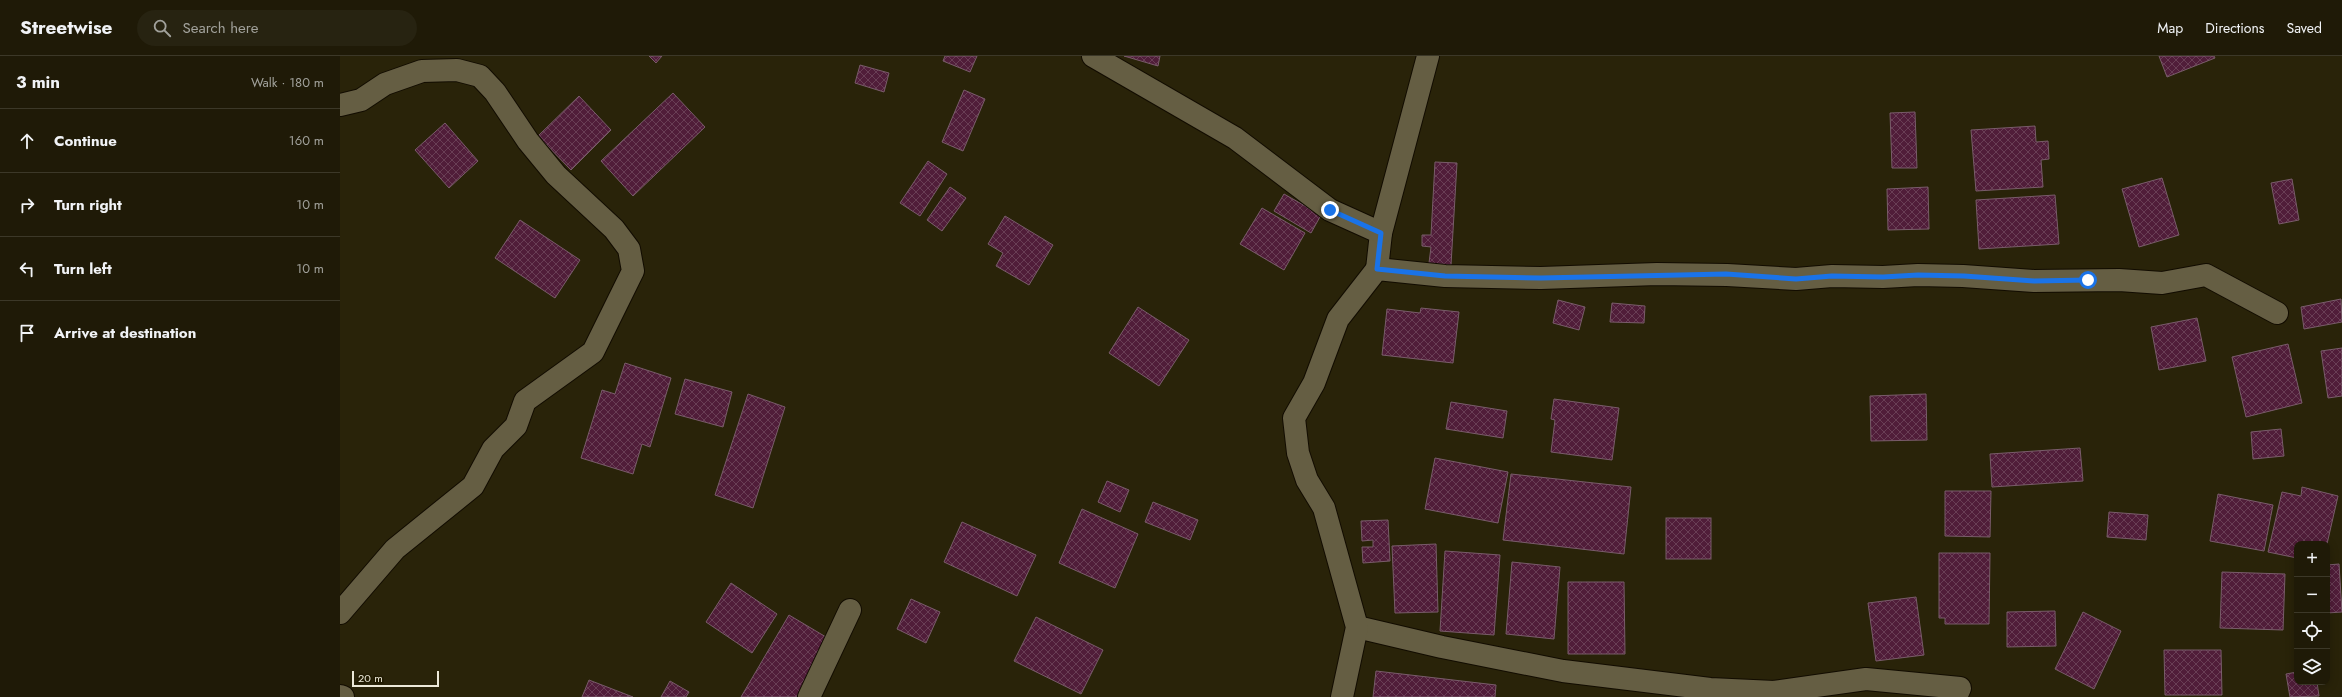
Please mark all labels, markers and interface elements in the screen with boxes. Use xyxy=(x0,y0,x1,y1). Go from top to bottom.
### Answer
search box xyxy=(137,10,417,46)
text: Streetwise xyxy=(20,14,113,41)
icon: search xyxy=(151,17,173,39)
text: Search here xyxy=(183,17,258,39)
text: Map xyxy=(2157,18,2183,38)
text: Directions xyxy=(2205,18,2265,38)
text: Saved xyxy=(2287,18,2322,38)
text: 3 min xyxy=(16,70,60,94)
text: Walk · 180 m xyxy=(251,73,324,92)
icon: ahead xyxy=(16,130,38,152)
text: Continue xyxy=(54,130,117,152)
text: 160 m xyxy=(289,131,324,150)
icon: right xyxy=(16,194,38,216)
text: Turn right xyxy=(54,194,122,216)
text: 10 m xyxy=(296,195,324,214)
route end xyxy=(1321,201,1339,219)
icon: left xyxy=(16,258,38,280)
text: Turn left xyxy=(54,258,112,280)
text: 10 m xyxy=(296,259,324,278)
route start xyxy=(2079,271,2097,289)
icon: arrive xyxy=(16,322,38,344)
text: Arrive at destination xyxy=(54,322,196,344)
map controls xyxy=(2294,541,2330,685)
button: + xyxy=(2294,541,2330,577)
button: − xyxy=(2294,577,2330,613)
button: locate xyxy=(2294,613,2330,649)
button: layers xyxy=(2294,649,2330,685)
scale bar xyxy=(352,669,439,688)
text: 20 m xyxy=(358,670,383,686)

